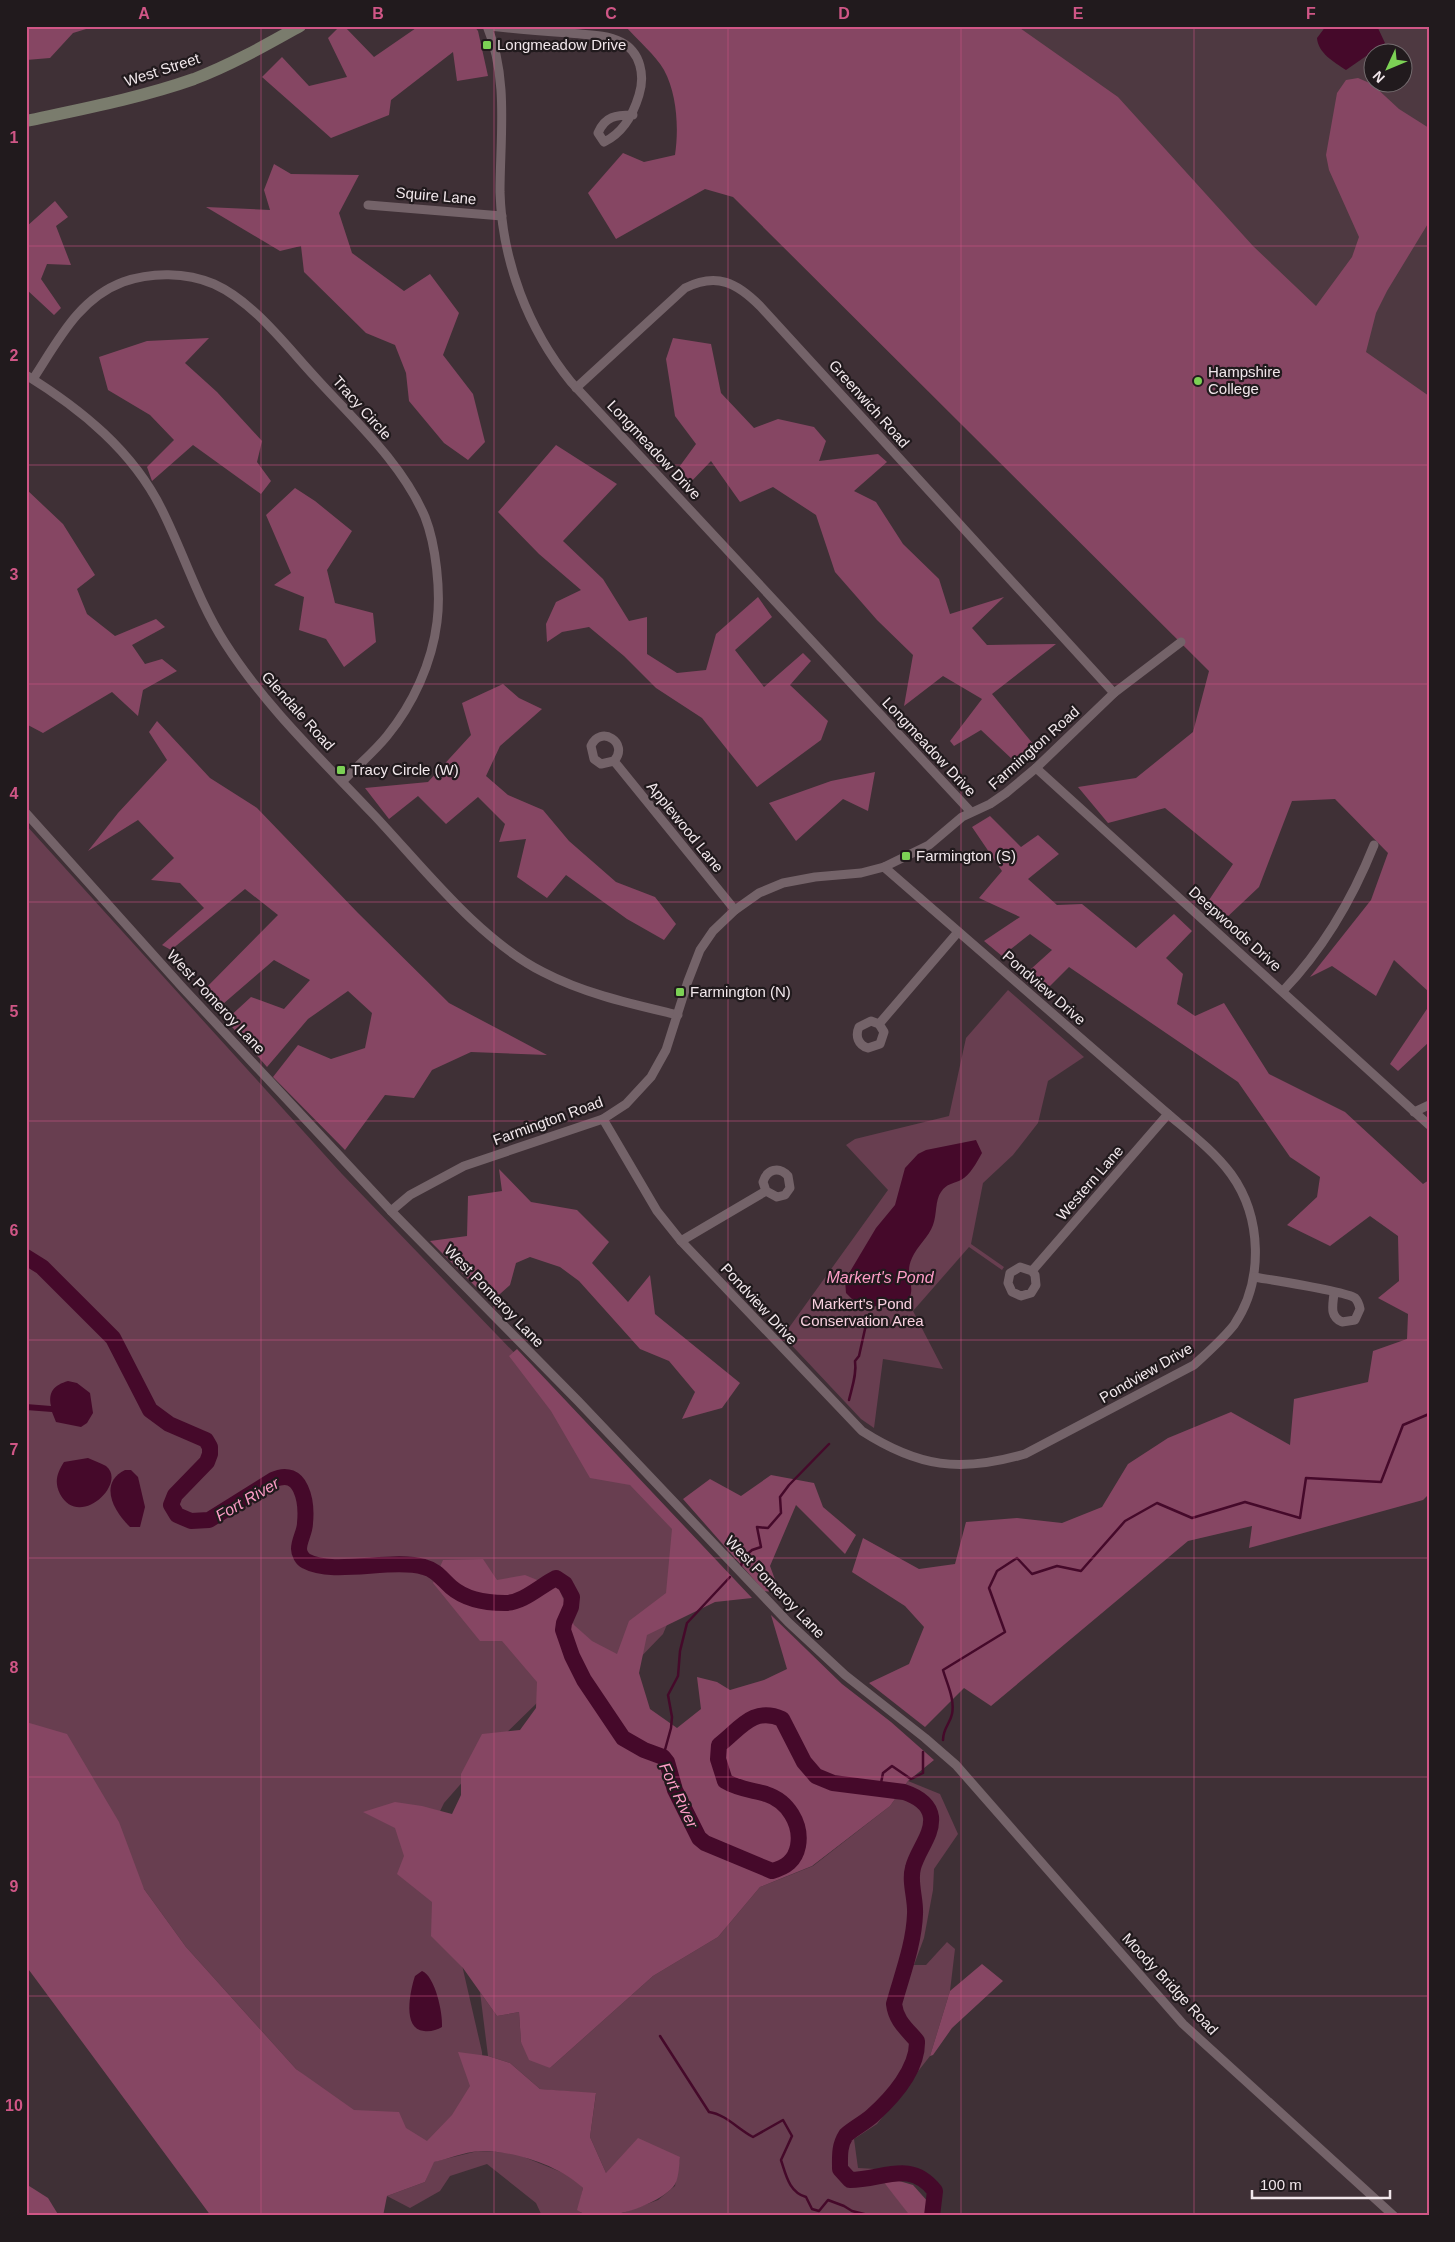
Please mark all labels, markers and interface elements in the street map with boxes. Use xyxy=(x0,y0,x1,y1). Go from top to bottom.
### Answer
text: A xyxy=(138,5,150,22)
text: B xyxy=(372,5,384,22)
text: C xyxy=(605,5,617,22)
text: D xyxy=(838,5,850,22)
text: E xyxy=(1073,5,1084,22)
text: F xyxy=(1306,5,1316,22)
place label: Longmeadow Drive xyxy=(497,36,626,53)
marker: Longmeadow Drive xyxy=(481,39,493,51)
north arrow xyxy=(1362,42,1412,92)
street label: West Street xyxy=(122,49,202,90)
text: N xyxy=(1369,68,1388,86)
text: 1 xyxy=(10,129,19,146)
street label: Squire Lane xyxy=(395,184,477,207)
text: 2 xyxy=(10,347,19,364)
street label: Greenwich Road xyxy=(826,356,913,451)
place label: Hampshire College xyxy=(1208,363,1281,397)
street label: Tracy Circle xyxy=(329,372,395,443)
marker: Hampshire College xyxy=(1192,375,1204,387)
street label: Longmeadow Drive xyxy=(604,397,705,503)
text: 3 xyxy=(10,566,19,583)
street label: Glendale Road xyxy=(259,668,338,754)
street label: Longmeadow Drive xyxy=(879,694,980,800)
street label: Farmington Road xyxy=(985,703,1082,793)
place label: Tracy Circle (W) xyxy=(351,761,459,778)
marker: Tracy Circle (W) xyxy=(335,764,347,776)
street label: Applewood Lane xyxy=(644,778,727,875)
text: 4 xyxy=(10,785,19,802)
place label: Farmington (S) xyxy=(916,847,1016,864)
marker: Farmington (S) xyxy=(900,850,912,862)
street label: Deepwoods Drive xyxy=(1186,883,1285,975)
street label: West Pomeroy Lane xyxy=(164,946,269,1057)
street label: Pondview Drive xyxy=(999,947,1089,1028)
place label: Farmington (N) xyxy=(690,983,791,1000)
marker: Farmington (N) xyxy=(674,986,686,998)
text: 5 xyxy=(10,1003,19,1020)
street label: Farmington Road xyxy=(490,1093,605,1148)
street label: Western Lane xyxy=(1053,1142,1127,1223)
text: 6 xyxy=(10,1222,19,1239)
street label: West Pomeroy Lane xyxy=(441,1241,548,1350)
street label: Pondview Drive xyxy=(718,1260,801,1348)
water label: Markert's Pond xyxy=(826,1269,935,1286)
park label: Markert's Pond Conservation Area xyxy=(800,1295,924,1329)
street label: Pondview Drive xyxy=(1096,1339,1195,1406)
text: 7 xyxy=(10,1441,19,1458)
water label: Fort River xyxy=(213,1474,282,1524)
street label: West Pomeroy Lane xyxy=(722,1532,829,1641)
text: 8 xyxy=(10,1659,19,1676)
water label: Fort River xyxy=(656,1760,701,1831)
text: 9 xyxy=(10,1878,19,1895)
street label: Moody Bridge Road xyxy=(1119,1929,1222,2038)
text: 10 xyxy=(5,2097,23,2114)
scale bar xyxy=(1252,2167,1390,2199)
text: 100 m xyxy=(1260,2176,1302,2193)

